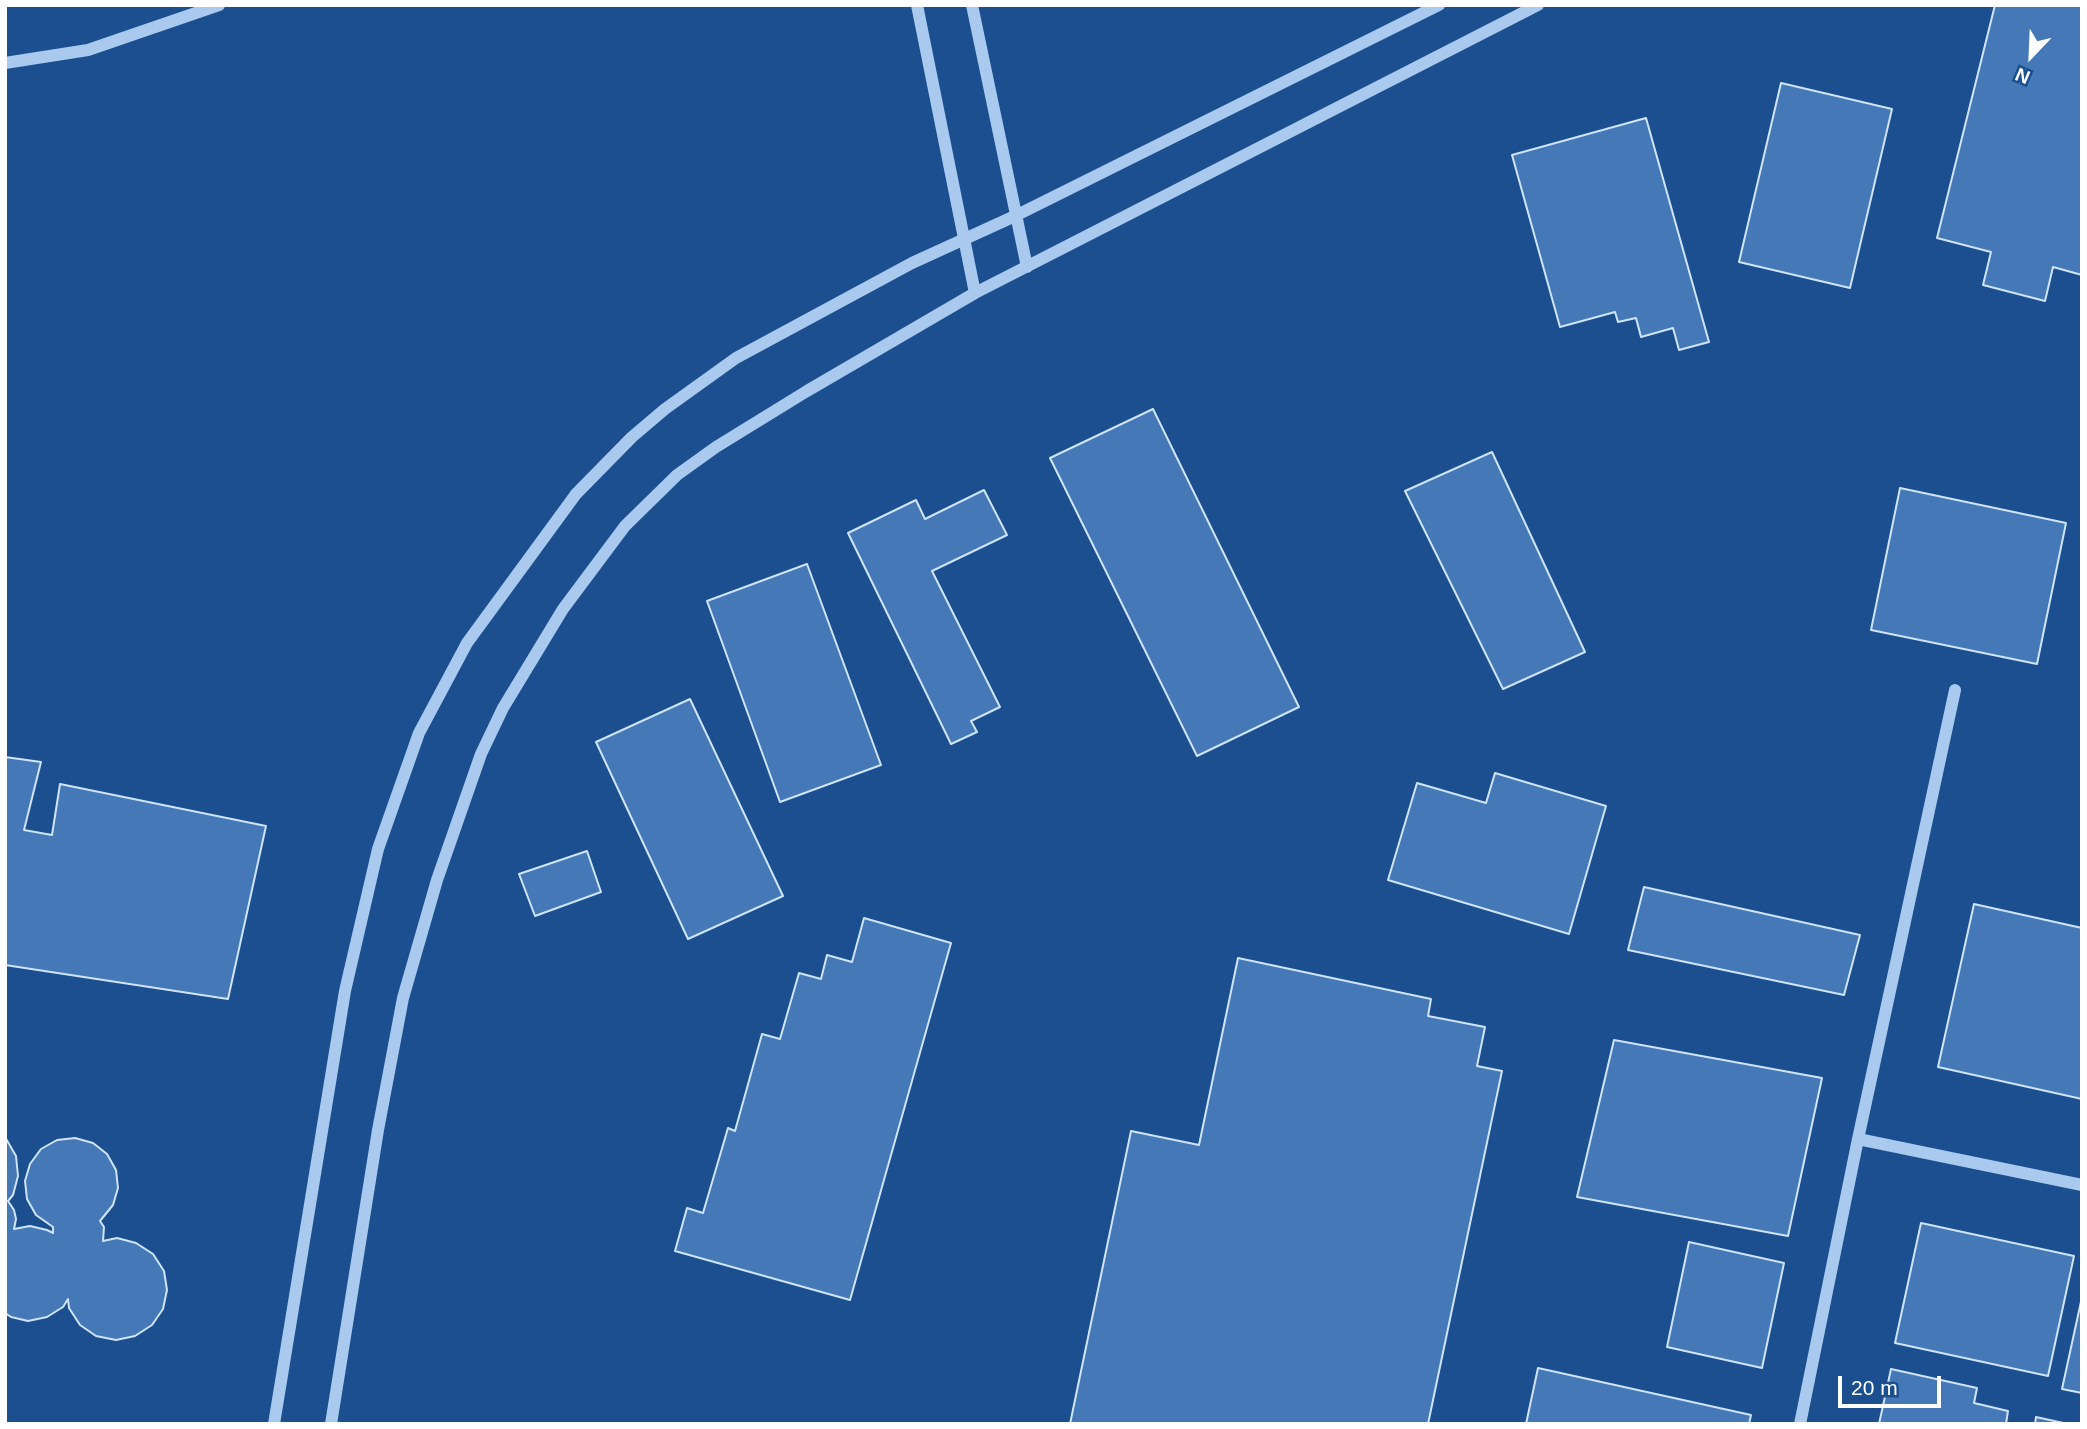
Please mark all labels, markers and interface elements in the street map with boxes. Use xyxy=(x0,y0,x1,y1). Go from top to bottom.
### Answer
north arrow xyxy=(1996,21,2066,91)
text: N xyxy=(2012,63,2033,88)
scale bar xyxy=(1842,1362,1945,1406)
text: 20 m xyxy=(1851,1376,1898,1399)

